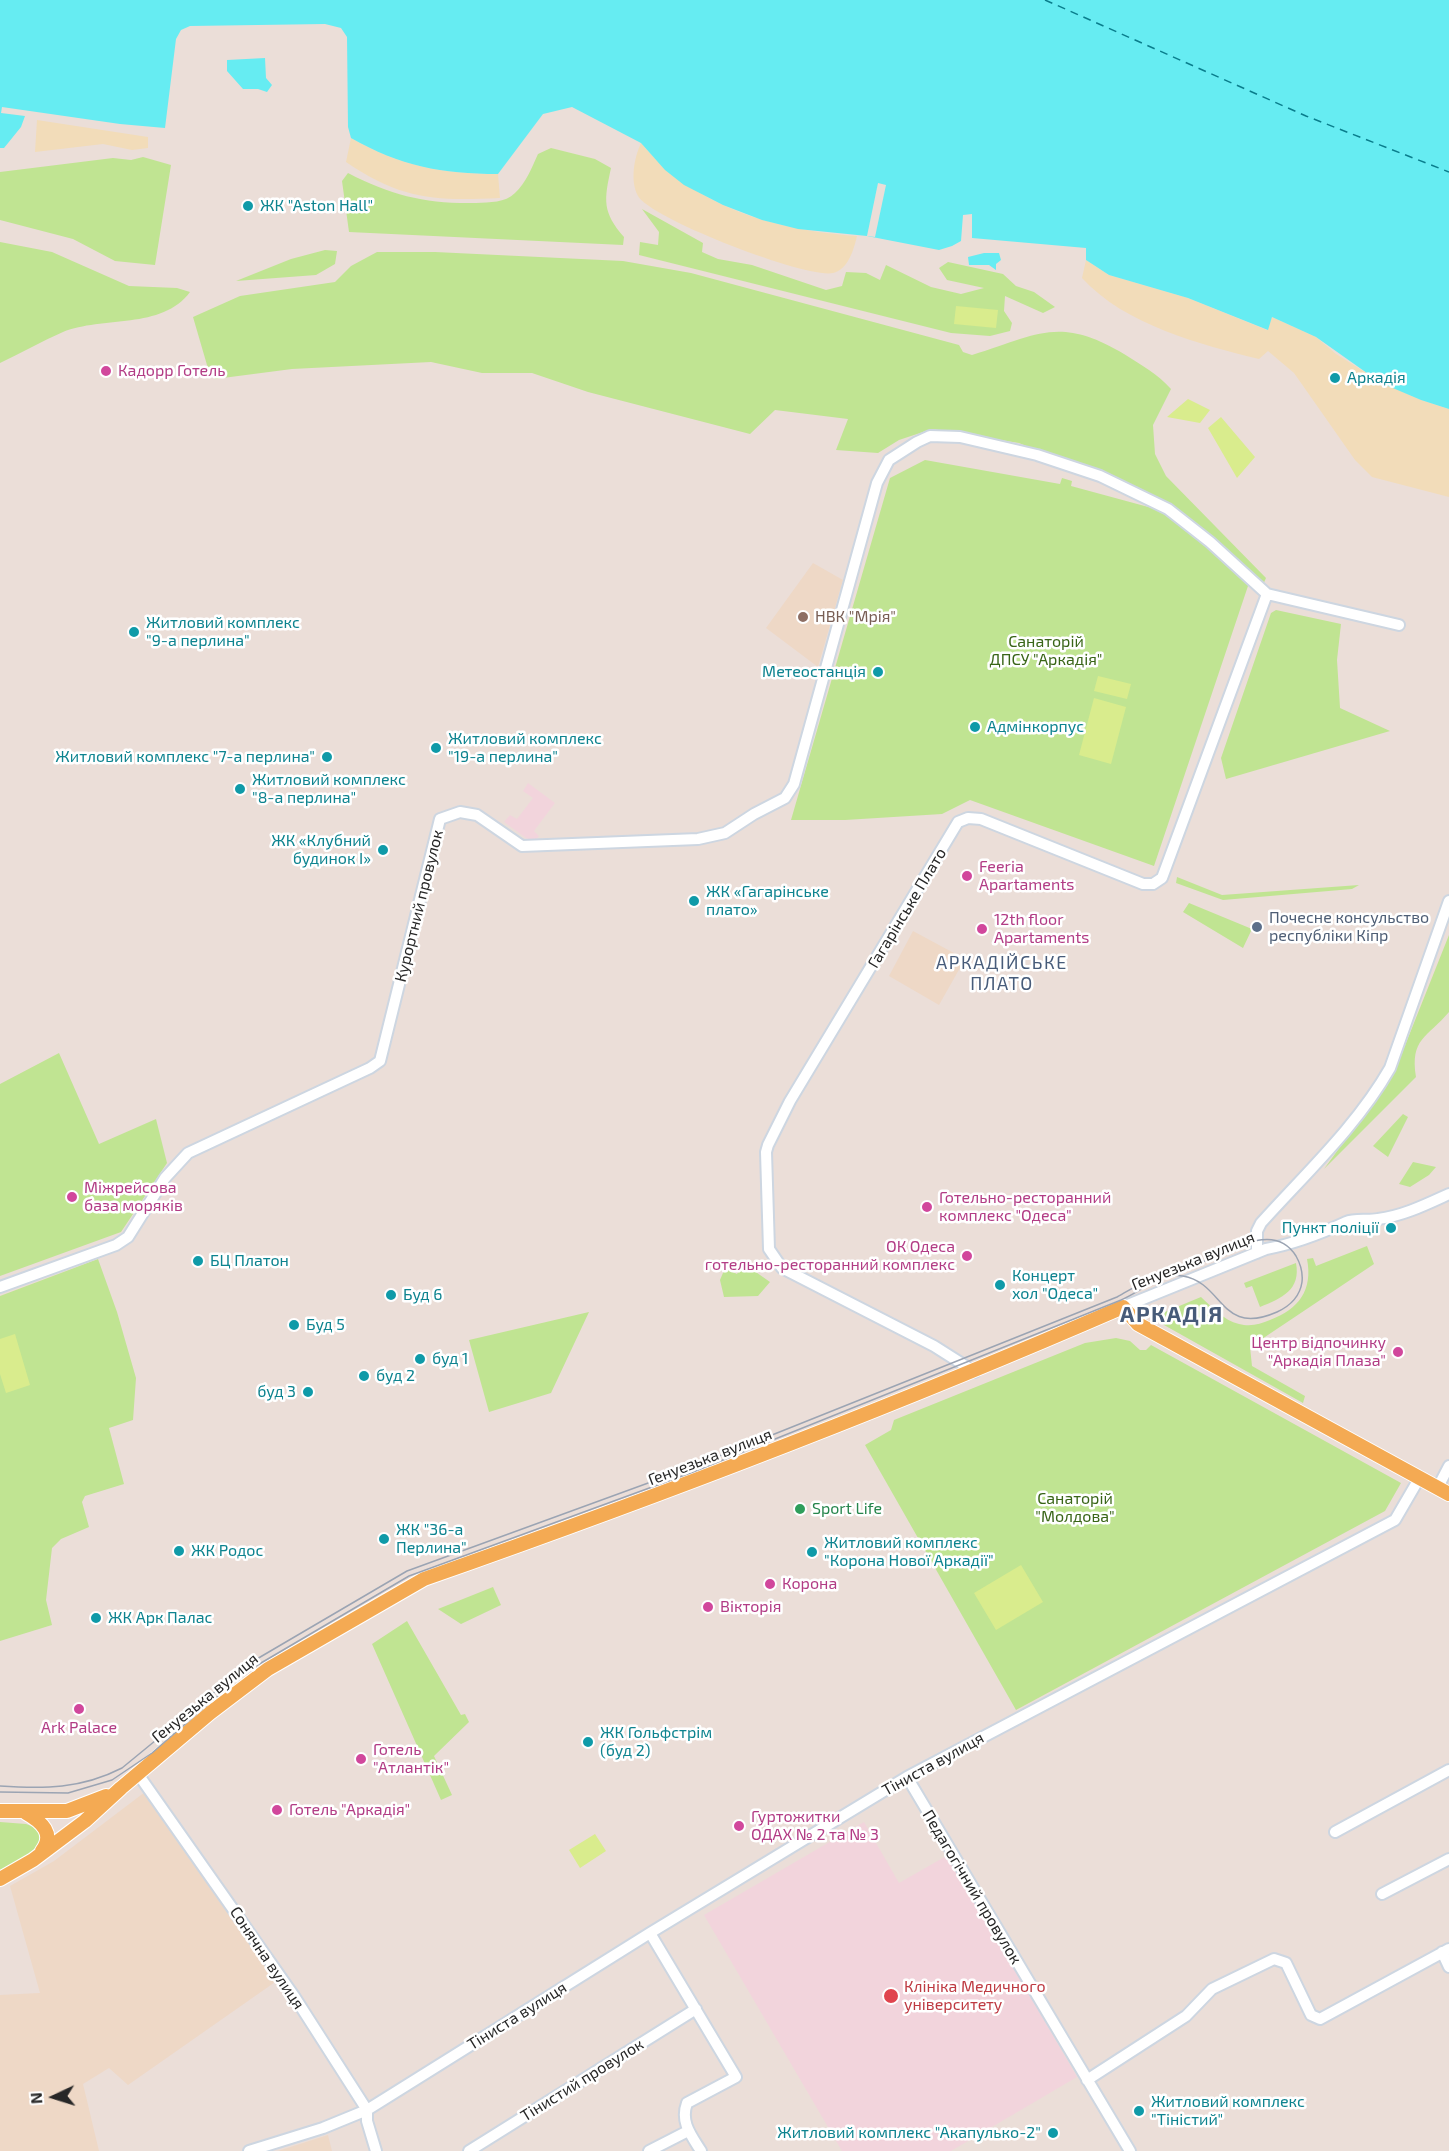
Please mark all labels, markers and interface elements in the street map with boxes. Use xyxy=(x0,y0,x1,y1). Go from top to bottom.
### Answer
place label: ЖК "Aston Hall" xyxy=(260,196,373,216)
marker: ЖК "Aston Hall" xyxy=(241,199,255,213)
place label: Кадорр Готель xyxy=(118,361,226,381)
marker: Кадорр Готель xyxy=(99,364,113,378)
place label: Аркадія xyxy=(1347,368,1406,388)
marker: Аркадія xyxy=(1328,371,1342,385)
place label: НВК "Мрія" xyxy=(815,607,896,627)
marker: НВК "Мрія" xyxy=(796,610,810,624)
place label: Житловий комплекс "9-а перлина" xyxy=(146,613,300,651)
marker: Житловий комплекс "9-а перлина" xyxy=(127,625,141,639)
park label: Санаторій ДПСУ "Аркадія" xyxy=(990,632,1102,670)
place label: Метеостанція xyxy=(762,662,866,682)
marker: Метеостанція xyxy=(871,665,885,679)
place label: Адмінкорпус xyxy=(987,717,1084,737)
marker: Адмінкорпус xyxy=(968,720,982,734)
place label: Житловий комплекс "19-а перлина" xyxy=(448,729,602,767)
marker: Житловий комплекс "19-а перлина" xyxy=(429,741,443,755)
place label: Житловий комплекс "7-а перлина" xyxy=(55,747,315,767)
marker: Житловий комплекс "7-а перлина" xyxy=(320,750,334,764)
place label: Житловий комплекс "8-а перлина" xyxy=(252,770,406,808)
marker: Житловий комплекс "8-а перлина" xyxy=(233,782,247,796)
street label: Курортний провулок xyxy=(391,828,447,984)
place label: ЖК «Клубний будинок I» xyxy=(271,831,371,869)
marker: ЖК «Клубний будинок I» xyxy=(376,843,390,857)
street label: Гагарінське Плато xyxy=(864,845,950,971)
place label: Feeria Apartaments xyxy=(979,857,1074,895)
marker: Feeria Apartaments xyxy=(960,869,974,883)
place label: ЖК «Гагарінське плато» xyxy=(706,882,829,920)
marker: ЖК «Гагарінське плато» xyxy=(687,894,701,908)
place label: Почесне консульство республіки Кіпр xyxy=(1269,908,1429,946)
place label: 12th floor Apartaments xyxy=(994,910,1089,948)
marker: Почесне консульство республіки Кіпр xyxy=(1250,920,1264,934)
marker: 12th floor Apartaments xyxy=(975,922,989,936)
district label: АРКАДІЙСЬКЕ ПЛАТО xyxy=(936,952,1068,994)
place label: Міжрейсова база моряків xyxy=(84,1178,183,1216)
place label: Готельно-ресторанний комплекс "Одеса" xyxy=(939,1188,1111,1226)
marker: Міжрейсова база моряків xyxy=(65,1190,79,1204)
marker: Готельно-ресторанний комплекс "Одеса" xyxy=(920,1200,934,1214)
place label: Пункт поліції xyxy=(1282,1218,1379,1238)
marker: Пункт поліції xyxy=(1384,1221,1398,1235)
street label: Генуезька вулиця xyxy=(1129,1228,1257,1294)
place label: ОК Одеса готельно-ресторанний комплекс xyxy=(705,1237,955,1275)
marker: ОК Одеса готельно-ресторанний комплекс xyxy=(960,1249,974,1263)
place label: БЦ Платон xyxy=(210,1251,289,1271)
marker: БЦ Платон xyxy=(191,1254,205,1268)
place label: Концерт хол "Одеса" xyxy=(1012,1266,1098,1304)
marker: Концерт хол "Одеса" xyxy=(993,1278,1007,1292)
place label: Буд 6 xyxy=(403,1285,442,1305)
marker: Буд 6 xyxy=(384,1288,398,1302)
district label: АРКАДІЯ xyxy=(1120,1302,1224,1328)
place label: Буд 5 xyxy=(306,1315,345,1335)
marker: Буд 5 xyxy=(287,1318,301,1332)
place label: Центр відпочинку "Аркадія Плаза" xyxy=(1251,1333,1386,1371)
marker: Центр відпочинку "Аркадія Плаза" xyxy=(1391,1345,1405,1359)
place label: буд 1 xyxy=(432,1349,468,1369)
marker: буд 1 xyxy=(413,1352,427,1366)
place label: буд 2 xyxy=(376,1366,415,1386)
marker: буд 2 xyxy=(357,1369,371,1383)
place label: буд 3 xyxy=(257,1382,296,1402)
marker: буд 3 xyxy=(301,1385,315,1399)
street label: Генуезька вулиця xyxy=(645,1425,775,1489)
park label: Санаторій "Молдова" xyxy=(1035,1489,1115,1527)
place label: Sport Life xyxy=(812,1499,882,1519)
marker: Sport Life xyxy=(793,1502,807,1516)
place label: ЖК "36-а Перлина" xyxy=(396,1520,467,1558)
marker: ЖК "36-а Перлина" xyxy=(377,1532,391,1546)
place label: Житловий комплекс "Корона Нової Аркадії" xyxy=(824,1533,994,1571)
place label: ЖК Родос xyxy=(191,1541,263,1561)
marker: ЖК Родос xyxy=(172,1544,186,1558)
marker: Житловий комплекс "Корона Нової Аркадії" xyxy=(805,1545,819,1559)
place label: Корона xyxy=(782,1574,837,1594)
marker: Корона xyxy=(763,1577,777,1591)
place label: Вікторія xyxy=(720,1597,781,1617)
marker: Вікторія xyxy=(701,1600,715,1614)
place label: ЖК Арк Палас xyxy=(108,1608,212,1628)
marker: ЖК Арк Палас xyxy=(89,1611,103,1625)
street label: Генуезька вулиця xyxy=(148,1649,262,1747)
marker: Ark Palace xyxy=(72,1702,86,1716)
place label: Ark Palace xyxy=(41,1718,117,1738)
place label: ЖК Гольфстрім (буд 2) xyxy=(600,1723,712,1761)
street label: Тіниста вулиця xyxy=(879,1728,987,1800)
marker: ЖК Гольфстрім (буд 2) xyxy=(581,1735,595,1749)
place label: Готель "Атлантік" xyxy=(373,1740,449,1778)
marker: Готель "Атлантік" xyxy=(354,1752,368,1766)
place label: Готель "Аркадія" xyxy=(289,1800,410,1820)
marker: Готель "Аркадія" xyxy=(270,1803,284,1817)
street label: Педагогічний провулок xyxy=(918,1806,1026,1968)
place label: Гуртожитки ОДАХ № 2 та № 3 xyxy=(751,1807,879,1845)
marker: Гуртожитки ОДАХ № 2 та № 3 xyxy=(732,1819,746,1833)
street label: Сонячна вулиця xyxy=(226,1903,308,2013)
place label: Клініка Медичного університету xyxy=(904,1977,1046,2015)
street label: Тіниста вулиця xyxy=(464,1978,570,2054)
marker: Клініка Медичного університету xyxy=(882,1987,900,2005)
street label: Тінистий провулок xyxy=(517,2034,647,2126)
north arrow xyxy=(24,2067,84,2127)
text: N xyxy=(26,2092,45,2105)
place label: Житловий комплекс "Тіністий" xyxy=(1151,2092,1305,2130)
marker: Житловий комплекс "Тіністий" xyxy=(1132,2104,1146,2118)
place label: Житловий комплекс "Акапулько-2" xyxy=(777,2123,1041,2143)
marker: Житловий комплекс "Акапулько-2" xyxy=(1046,2126,1060,2140)

